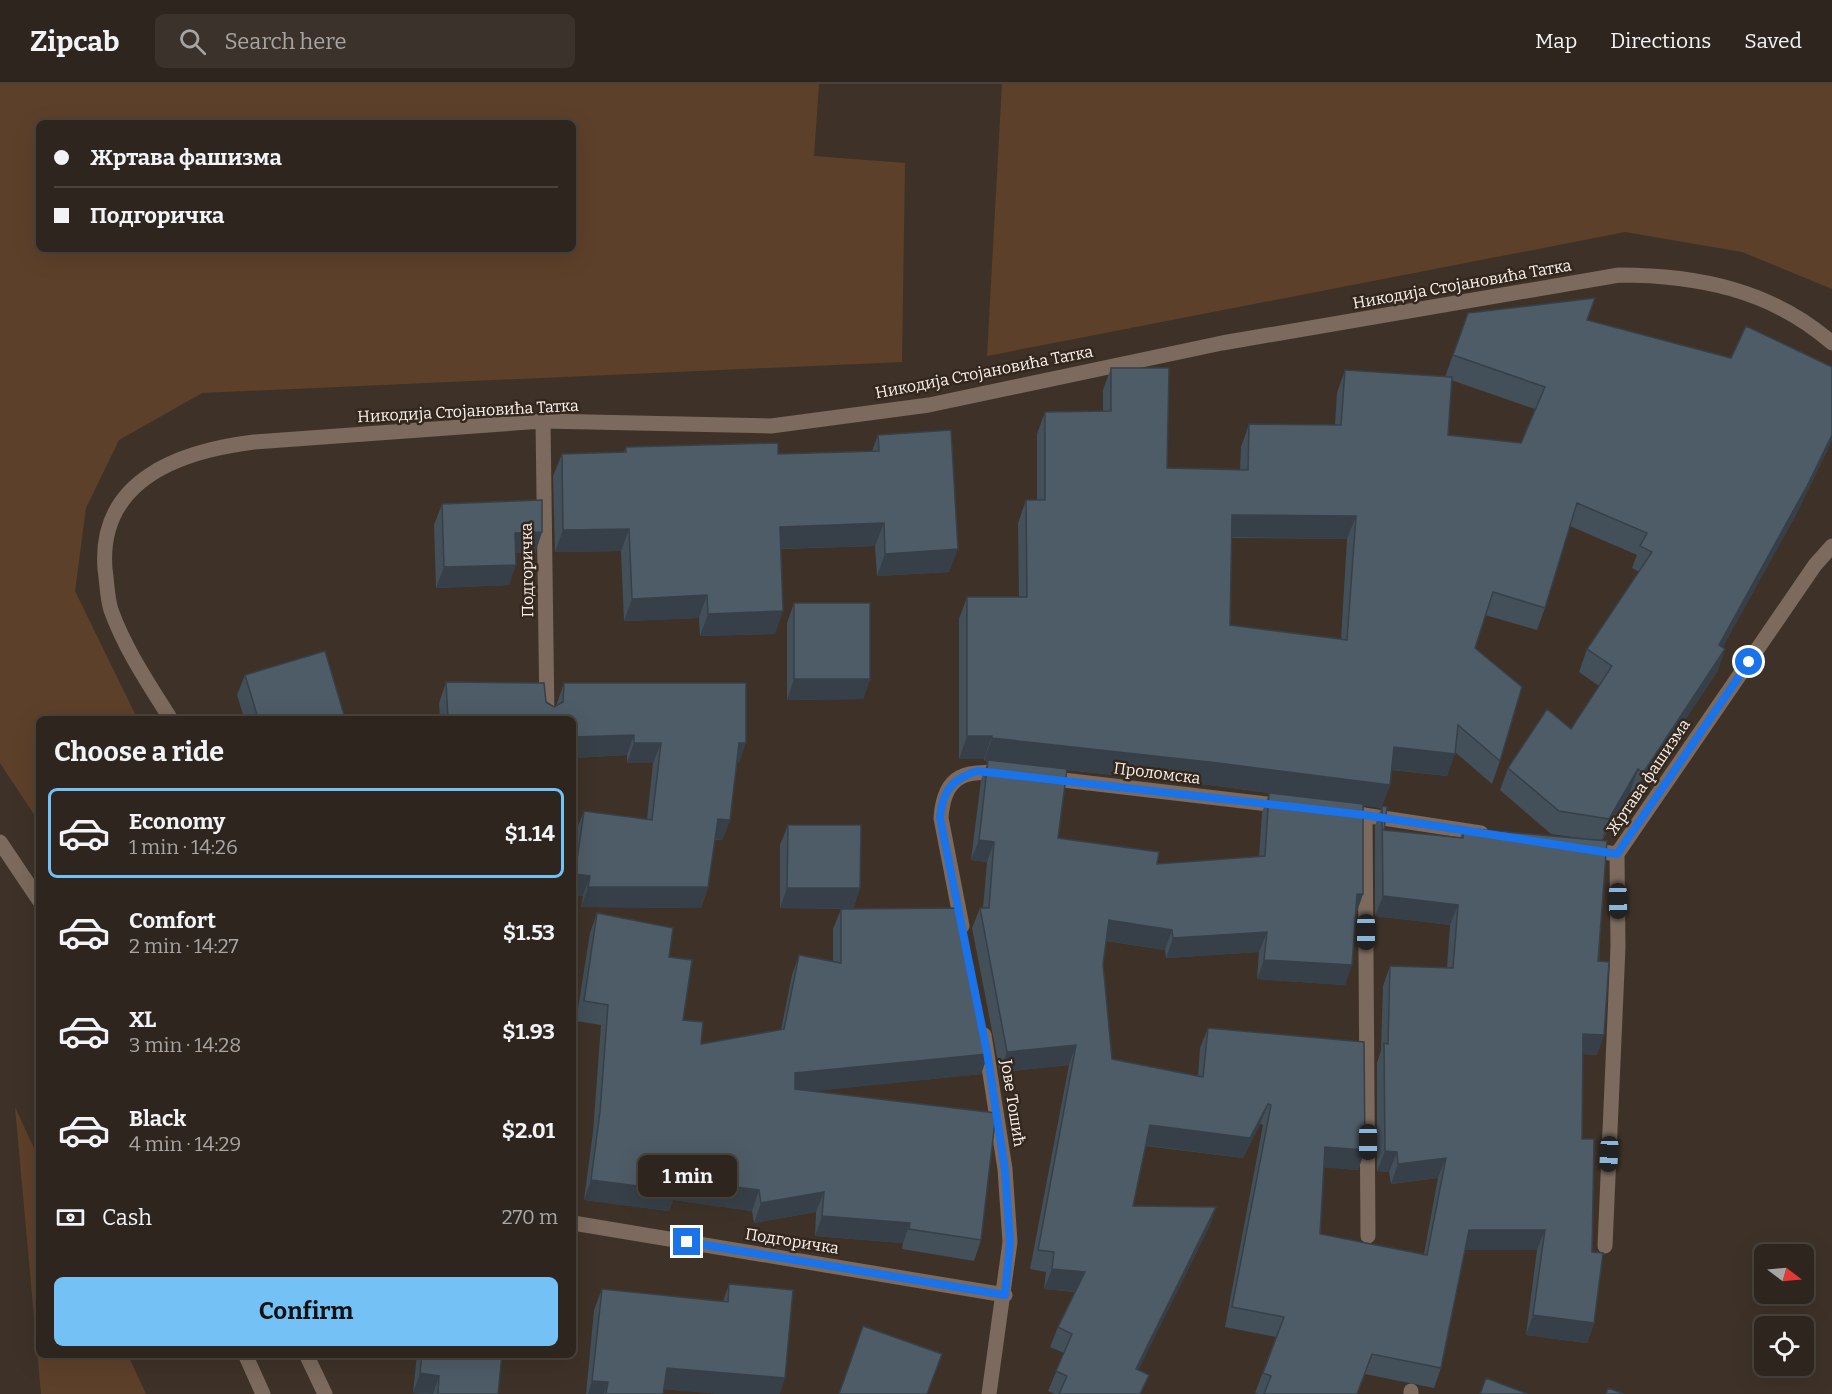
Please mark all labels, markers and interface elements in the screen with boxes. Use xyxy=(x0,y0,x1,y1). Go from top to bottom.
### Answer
search box xyxy=(155,14,575,68)
text: Zipcab xyxy=(30,25,119,58)
icon: search xyxy=(176,25,209,58)
text: Search here xyxy=(224,28,347,55)
text: Map xyxy=(1535,28,1577,54)
text: Directions xyxy=(1610,28,1711,54)
text: Saved xyxy=(1744,28,1802,54)
text: Жртава фашизма xyxy=(90,144,282,171)
text: Подгоричка xyxy=(90,202,224,229)
street label: Никодија Стојановића Татка xyxy=(1351,255,1573,313)
street label: Никодија Стојановића Татка xyxy=(873,341,1095,402)
street label: Никодија Стојановића Татка xyxy=(357,396,579,426)
street label: Подгоричка xyxy=(517,522,537,617)
route start xyxy=(1735,648,1762,675)
street label: Жртава фашизма xyxy=(1602,715,1694,839)
text: Choose a ride xyxy=(54,736,224,768)
street label: Проломска xyxy=(1112,758,1202,788)
icon: car xyxy=(57,806,111,860)
text: Economy xyxy=(129,808,225,835)
text: $1.14 xyxy=(505,820,555,847)
text: 1 min · 14:26 xyxy=(129,835,238,859)
car xyxy=(1609,883,1627,919)
icon: car xyxy=(57,905,111,959)
text: Comfort xyxy=(129,907,216,934)
car xyxy=(1357,914,1375,950)
text: $1.53 xyxy=(503,919,555,946)
text: 2 min · 14:27 xyxy=(129,934,239,958)
icon: car xyxy=(57,1004,111,1058)
text: XL xyxy=(129,1006,156,1033)
text: $1.93 xyxy=(502,1018,555,1045)
text: 3 min · 14:28 xyxy=(129,1033,241,1057)
street label: Јове Тошић xyxy=(997,1057,1029,1148)
icon: car xyxy=(57,1103,111,1157)
text: Black xyxy=(129,1105,186,1132)
text: $2.01 xyxy=(502,1117,555,1144)
car xyxy=(1359,1124,1377,1160)
text: 4 min · 14:29 xyxy=(129,1132,241,1156)
car xyxy=(1599,1136,1619,1172)
callout: 1 min xyxy=(638,1155,736,1197)
text: 1 min xyxy=(662,1164,713,1188)
icon: cash xyxy=(54,1201,87,1234)
text: Cash xyxy=(102,1204,152,1231)
text: 270 m xyxy=(502,1205,558,1229)
street label: Подгоричка xyxy=(744,1224,840,1258)
route end xyxy=(673,1228,700,1255)
north arrow xyxy=(1754,1244,1814,1304)
map controls xyxy=(1754,1244,1814,1376)
button: Confirm xyxy=(54,1277,558,1346)
button: locate xyxy=(1754,1316,1814,1376)

